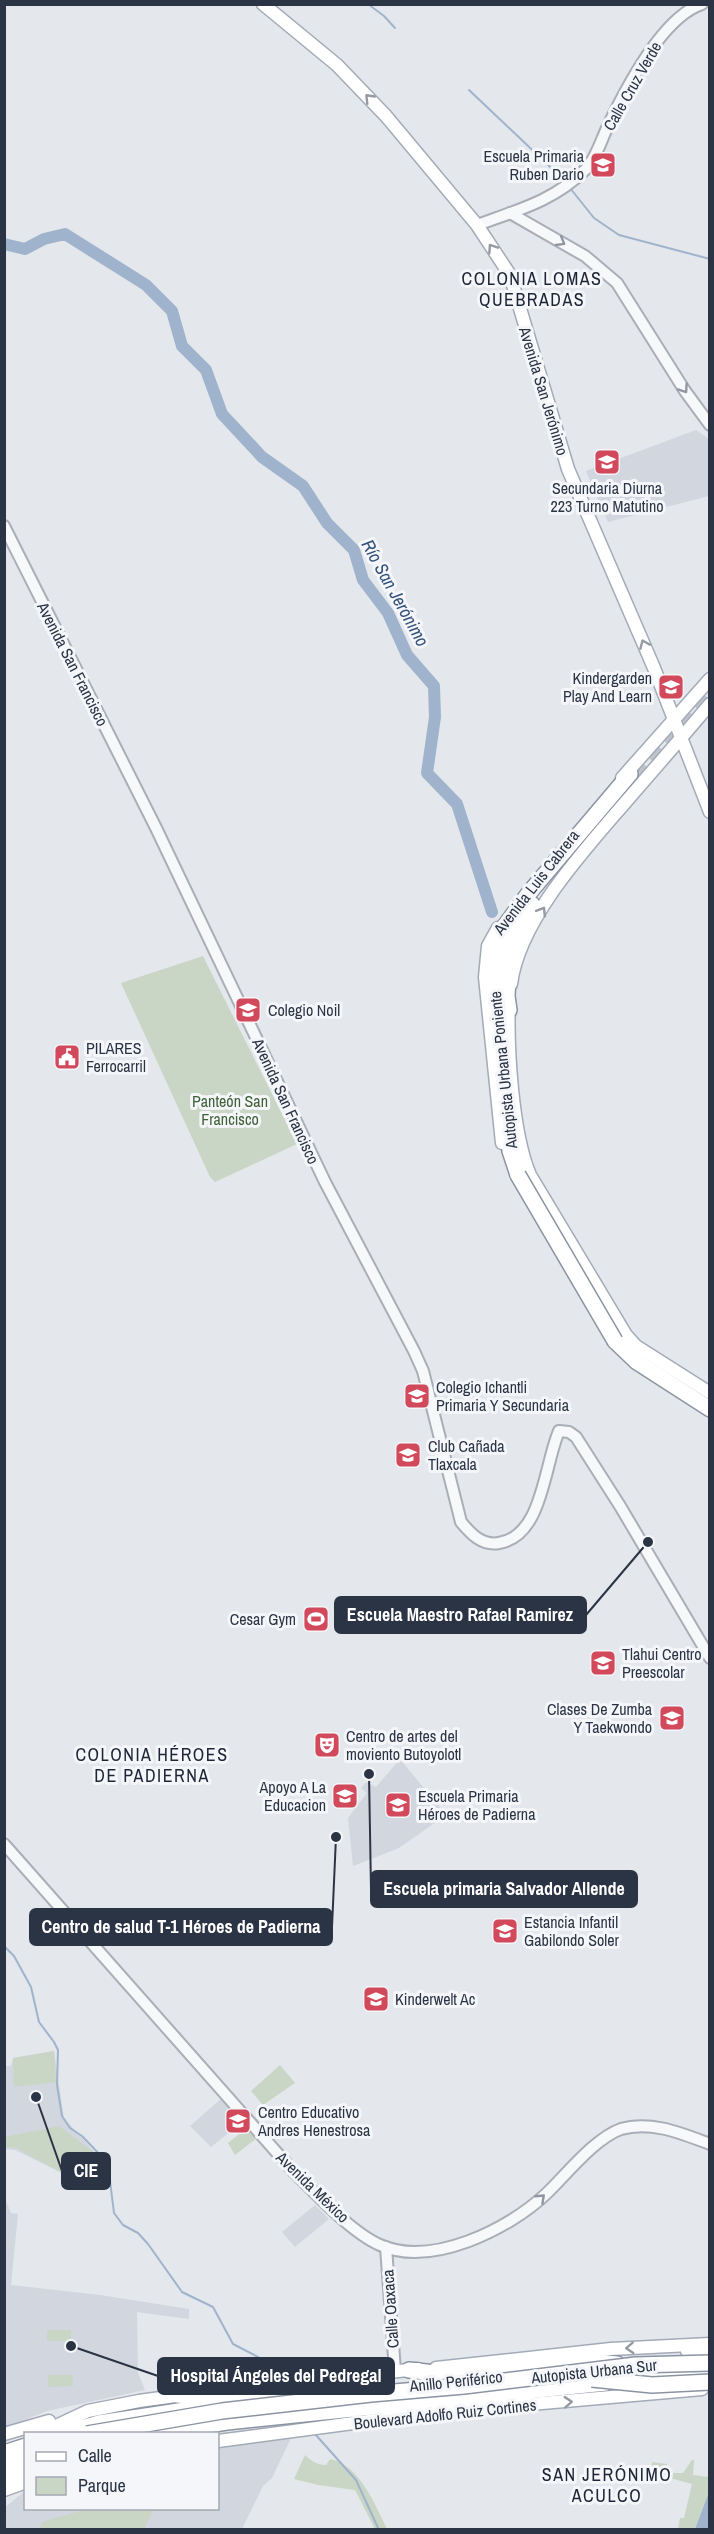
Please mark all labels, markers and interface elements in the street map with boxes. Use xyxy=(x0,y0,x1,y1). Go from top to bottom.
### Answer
street label: Calle Cruz Verde xyxy=(598,38,666,134)
one-way arrow xyxy=(365,94,376,104)
place label: Escuela Primaria Ruben Dario xyxy=(483,145,585,185)
school or university icon: Escuela Primaria Ruben Dario xyxy=(588,150,618,180)
one-way arrow xyxy=(555,235,565,246)
one-way arrow xyxy=(488,244,499,255)
district label: COLONIA LOMAS QUEBRADAS xyxy=(462,266,602,312)
street label: Avenida San Jerónimo xyxy=(514,323,574,458)
one-way arrow xyxy=(677,382,688,393)
school or university icon: Secundaria Diurna 223 Turno Matutino xyxy=(592,447,622,477)
place label: Secundaria Diurna 223 Turno Matutino xyxy=(550,477,664,517)
water label: Río San Jerónimo xyxy=(356,535,435,651)
street label: Avenida San Francisco xyxy=(32,597,114,730)
one-way arrow xyxy=(639,640,651,651)
place label: Kindergarden Play And Learn xyxy=(563,667,652,707)
school or university icon: Kindergarden Play And Learn xyxy=(656,672,686,702)
street label: Avenida Luis Cabrera xyxy=(487,824,584,940)
one-way arrow xyxy=(534,907,546,917)
street label: Autopista Urbana Poniente xyxy=(484,990,522,1151)
school or university icon: Colegio Noil xyxy=(233,995,263,1025)
place label: Colegio Noil xyxy=(268,999,340,1021)
street label: Avenida San Francisco xyxy=(247,1034,325,1167)
place label: PILARES Ferrocarril xyxy=(86,1037,146,1077)
public building icon: PILARES Ferrocarril xyxy=(52,1042,82,1072)
park label: Panteón San Francisco xyxy=(192,1090,268,1130)
place label: Colegio Ichantli Primaria Y Secundaria xyxy=(436,1376,570,1416)
school or university icon: Colegio Ichantli Primaria Y Secundaria xyxy=(402,1381,432,1411)
place label: Club Cañada Tlaxcala xyxy=(428,1435,505,1475)
school or university icon: Club Cañada Tlaxcala xyxy=(393,1440,423,1470)
callout: Escuela Maestro Rafael Ramirez xyxy=(335,1597,586,1633)
text: Escuela Maestro Rafael Ramirez xyxy=(347,1602,574,1627)
sports icon: Cesar Gym xyxy=(301,1604,331,1634)
place label: Cesar Gym xyxy=(230,1608,296,1630)
place label: Tlahui Centro Preescolar xyxy=(622,1643,702,1683)
school or university icon: Tlahui Centro Preescolar xyxy=(588,1648,618,1678)
place label: Clases De Zumba Y Taekwondo xyxy=(547,1698,653,1738)
school or university icon: Clases De Zumba Y Taekwondo xyxy=(657,1703,687,1733)
place label: Centro de artes del moviento Butoyolotl xyxy=(346,1725,461,1765)
theatre icon: Centro de artes del moviento Butoyolotl xyxy=(312,1730,342,1760)
district label: COLONIA HÉROES DE PADIERNA xyxy=(75,1742,229,1788)
place label: Apoyo A La Educacion xyxy=(259,1776,327,1816)
school or university icon: Apoyo A La Educacion xyxy=(330,1781,360,1811)
place label: Escuela Primaria Héroes de Padierna xyxy=(418,1785,536,1825)
school or university icon: Escuela Primaria Héroes de Padierna xyxy=(383,1790,413,1820)
callout: Escuela primaria Salvador Allende xyxy=(371,1871,637,1907)
text: Escuela primaria Salvador Allende xyxy=(383,1876,625,1901)
callout: Centro de salud T-1 Héroes de Padierna xyxy=(30,1909,332,1945)
place label: Estancia Infantil Gabilondo Soler xyxy=(524,1911,619,1951)
text: Centro de salud T-1 Héroes de Padierna xyxy=(42,1914,321,1939)
school or university icon: Estancia Infantil Gabilondo Soler xyxy=(490,1916,520,1946)
school or university icon: Kinderwelt Ac xyxy=(361,1984,391,2014)
place label: Kinderwelt Ac xyxy=(395,1988,476,2010)
place label: Centro Educativo Andres Henestrosa xyxy=(257,2101,371,2141)
school or university icon: Centro Educativo Andres Henestrosa xyxy=(223,2106,253,2136)
street label: Avenida México xyxy=(271,2146,354,2228)
callout: CIE xyxy=(62,2153,110,2189)
text: CIE xyxy=(74,2158,98,2183)
one-way arrow xyxy=(534,2194,545,2205)
street label: Calle Oaxaca xyxy=(376,2268,404,2349)
one-way arrow xyxy=(626,2342,635,2355)
street label: Autopista Urbana Sur xyxy=(529,2353,659,2389)
callout: Hospital Ángeles del Pedregal xyxy=(158,2358,394,2394)
text: Hospital Ángeles del Pedregal xyxy=(170,2363,382,2388)
street label: Anillo Periférico xyxy=(407,2365,504,2397)
street label: Boulevard Adolfo Ruiz Cortines xyxy=(353,2393,537,2435)
one-way arrow xyxy=(563,2396,572,2409)
legend xyxy=(24,2432,219,2510)
text: Calle xyxy=(78,2443,112,2468)
district label: SAN JERÓNIMO ACULCO xyxy=(542,2462,672,2508)
text: Parque xyxy=(78,2473,126,2498)

